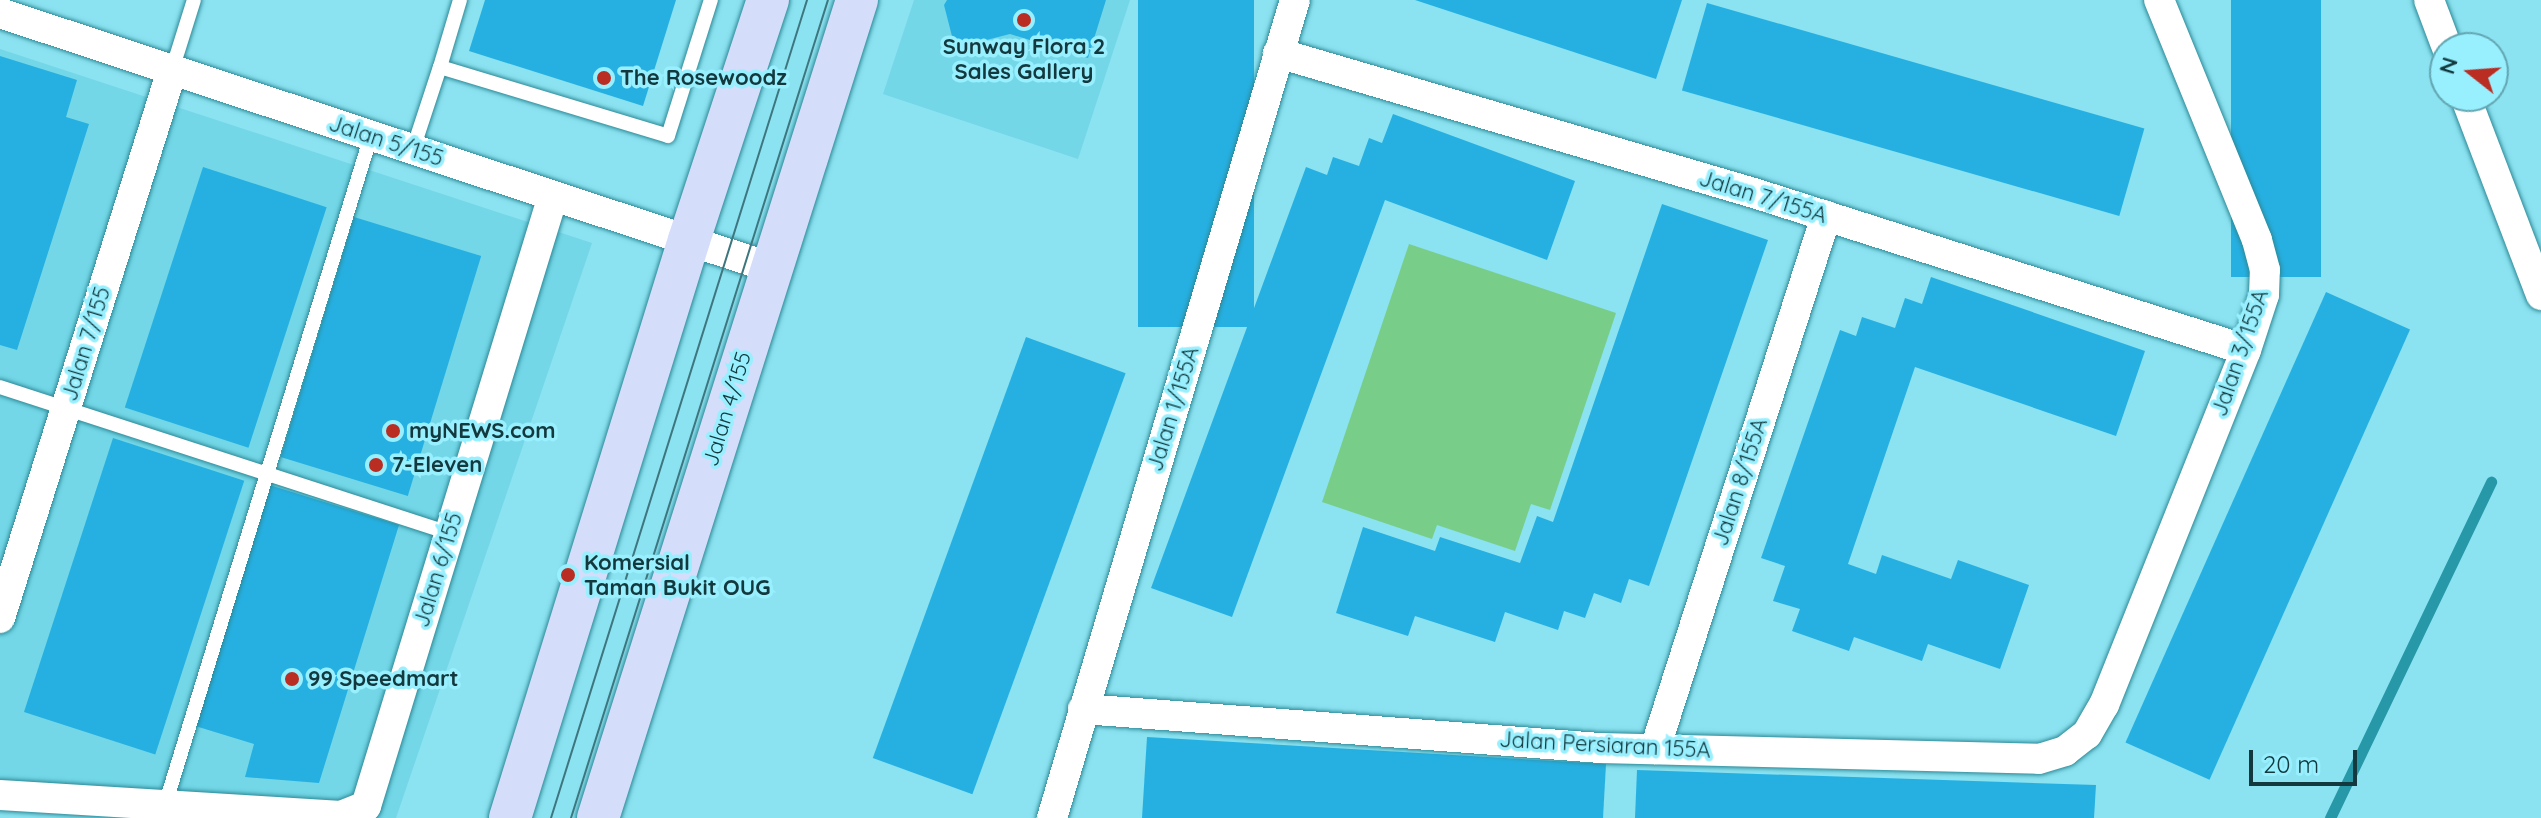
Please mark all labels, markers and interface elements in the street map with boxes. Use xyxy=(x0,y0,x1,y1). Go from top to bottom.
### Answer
marker: Sunway Flora 2 Sales Gallery xyxy=(1015,11,1033,29)
north arrow xyxy=(2429,32,2509,112)
place label: Sunway Flora 2 Sales Gallery xyxy=(943,33,1105,84)
text: N xyxy=(2432,54,2464,77)
place label: The Rosewoodz xyxy=(620,65,787,91)
marker: The Rosewoodz xyxy=(595,69,613,87)
street label: Jalan 5/155 xyxy=(326,110,446,172)
street label: Jalan 7/155A xyxy=(1696,165,1830,229)
street label: Jalan 7/155 xyxy=(56,284,116,404)
street label: Jalan 3/155A xyxy=(2206,286,2274,420)
street label: Jalan 1/155A xyxy=(1142,343,1204,475)
street label: Jalan 4/155 xyxy=(697,349,757,469)
street label: Jalan 8/155A xyxy=(1707,415,1773,549)
place label: myNEWS.com xyxy=(409,418,555,444)
marker: myNEWS.com xyxy=(384,422,402,440)
place label: 7-Eleven xyxy=(392,452,482,478)
marker: 7-Eleven xyxy=(367,456,385,474)
street label: Jalan 6/155 xyxy=(408,509,468,631)
place label: Komersial Taman Bukit OUG xyxy=(584,549,770,600)
marker: Komersial Taman Bukit OUG xyxy=(559,566,577,584)
place label: 99 Speedmart xyxy=(308,666,459,692)
marker: 99 Speedmart xyxy=(283,670,301,688)
street label: Jalan Persiaran 155A xyxy=(1499,726,1711,764)
scale bar xyxy=(2253,734,2361,784)
text: 20 m xyxy=(2263,749,2319,779)

